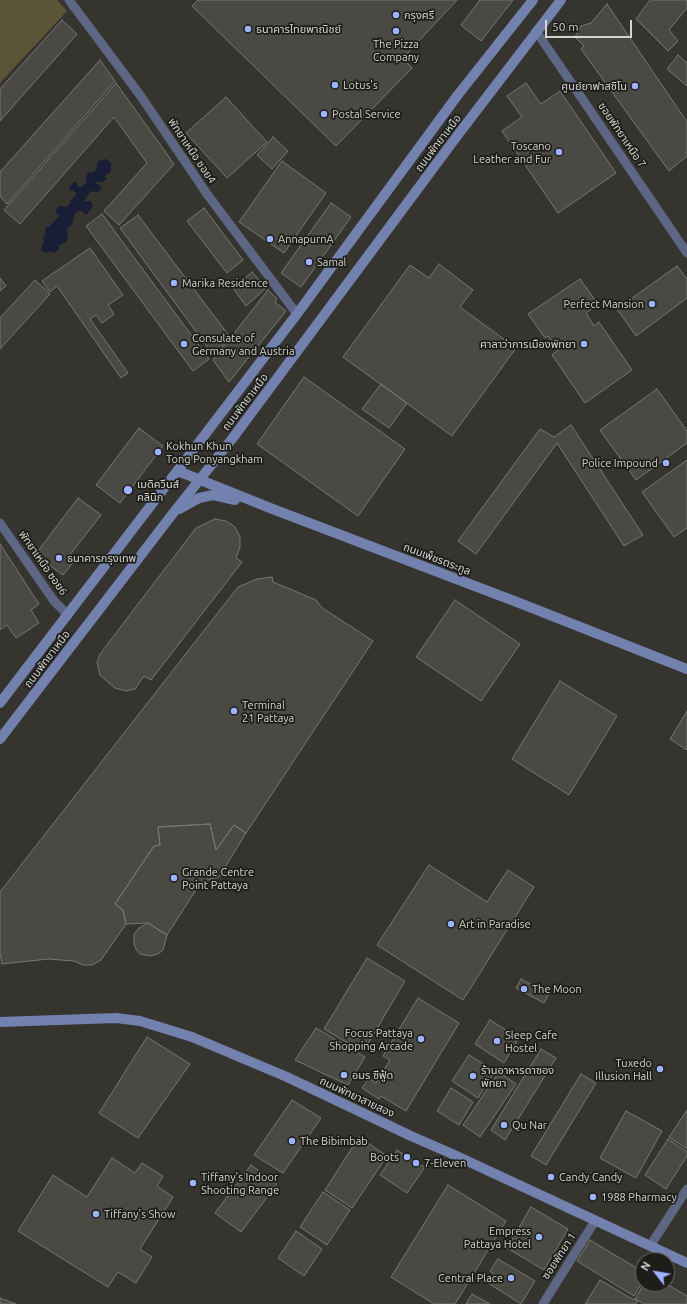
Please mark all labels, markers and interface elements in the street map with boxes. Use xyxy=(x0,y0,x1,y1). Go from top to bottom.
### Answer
place label: กรุงศรี xyxy=(404,8,434,22)
marker: กรุงศรี xyxy=(391,10,401,20)
scale bar xyxy=(547,12,634,38)
text: 50 m xyxy=(552,20,579,33)
place label: ธนาคารไทยพาณิชย์ xyxy=(256,22,341,36)
marker: ธนาคารไทยพาณิชย์ xyxy=(243,24,253,34)
marker: The Pizza Company xyxy=(391,26,401,36)
place label: The Pizza Company xyxy=(373,37,419,63)
place label: Lotus's xyxy=(343,78,378,92)
place label: ศูนย์ยาฟาสซิโน xyxy=(561,79,627,93)
marker: Lotus's xyxy=(330,80,340,90)
marker: ศูนย์ยาฟาสซิโน xyxy=(630,81,640,91)
street label: ซอยพัทยาเหนือ 7 xyxy=(595,100,649,170)
place label: Postal Service xyxy=(332,107,400,121)
marker: Postal Service xyxy=(319,109,329,119)
street label: ถนนพัทยาเหนือ xyxy=(412,112,464,174)
street label: พัทยาเหนือ ซอย4 xyxy=(165,116,219,186)
place label: Toscano Leather and Fur xyxy=(473,139,551,165)
marker: Toscano Leather and Fur xyxy=(554,147,564,157)
place label: AnnapurnA xyxy=(278,232,334,246)
marker: AnnapurnA xyxy=(265,234,275,244)
place label: Samal xyxy=(317,255,346,269)
marker: Samal xyxy=(304,257,314,267)
place label: Marika Residence xyxy=(182,276,268,290)
marker: Marika Residence xyxy=(169,278,179,288)
place label: Perfect Mansion xyxy=(564,297,644,311)
marker: Perfect Mansion xyxy=(647,299,657,309)
place label: Consulate of Germany and Austria xyxy=(192,331,295,357)
place label: ศาลาว่าการเมืองพัทยา xyxy=(480,337,576,351)
marker: Consulate of Germany and Austria xyxy=(179,339,189,349)
marker: ศาลาว่าการเมืองพัทยา xyxy=(579,339,589,349)
street label: ถนนพัทยาเหนือ xyxy=(219,371,271,433)
place label: Kokhun Khun Tong Ponyangkham xyxy=(166,439,263,465)
marker: Kokhun Khun Tong Ponyangkham xyxy=(153,447,163,457)
place label: Police Impound xyxy=(582,456,658,470)
marker: Police Impound xyxy=(661,458,671,468)
place label: เมดิควีนส์ คลินิก xyxy=(137,477,179,503)
marker: เมดิควีนส์ คลินิก xyxy=(122,484,134,496)
street label: พัทยาเหนือ ซอย6 xyxy=(16,528,70,598)
street label: ถนนเพ็ชรตระกูล xyxy=(401,540,473,578)
place label: ธนาคารกรุงเทพ xyxy=(67,551,136,565)
marker: ธนาคารกรุงเทพ xyxy=(54,553,64,563)
street label: ถนนพัทยาเหนือ xyxy=(21,628,73,690)
place label: Terminal 21 Pattaya xyxy=(242,698,294,724)
marker: Terminal 21 Pattaya xyxy=(229,706,239,716)
place label: Grande Centre Point Pattaya xyxy=(182,865,254,891)
marker: Grande Centre Point Pattaya xyxy=(169,873,179,883)
place label: Art in Paradise xyxy=(459,917,531,931)
marker: Art in Paradise xyxy=(446,919,456,929)
place label: The Moon xyxy=(532,982,582,996)
marker: The Moon xyxy=(519,984,529,994)
place label: Focus Pattaya Shopping Arcade xyxy=(329,1026,413,1052)
place label: Sleep Cafe Hostel xyxy=(505,1028,557,1054)
marker: Focus Pattaya Shopping Arcade xyxy=(416,1034,426,1044)
marker: Sleep Cafe Hostel xyxy=(492,1036,502,1046)
place label: Tuxedo Illusion Hall xyxy=(595,1056,652,1082)
place label: ร้านอาหารดาซอง พัทยา xyxy=(481,1063,554,1089)
marker: Tuxedo Illusion Hall xyxy=(655,1064,665,1074)
place label: อมร ซีฟู้ด xyxy=(352,1068,393,1082)
marker: อมร ซีฟู้ด xyxy=(339,1070,349,1080)
marker: ร้านอาหารดาซอง พัทยา xyxy=(468,1071,478,1081)
street label: ถนนพัทยาสายสอง xyxy=(317,1074,397,1120)
place label: Qu Nar xyxy=(512,1118,547,1132)
marker: Qu Nar xyxy=(499,1120,509,1130)
place label: The Bibimbab xyxy=(300,1134,368,1148)
marker: The Bibimbab xyxy=(287,1136,297,1146)
place label: Boots xyxy=(370,1150,399,1164)
marker: Boots xyxy=(402,1152,412,1162)
place label: 7-Eleven xyxy=(424,1156,466,1170)
marker: 7-Eleven xyxy=(411,1158,421,1168)
place label: Tiffany's Indoor Shooting Range xyxy=(201,1170,279,1196)
place label: Candy Candy xyxy=(559,1170,622,1184)
marker: Candy Candy xyxy=(546,1172,556,1182)
marker: Tiffany's Indoor Shooting Range xyxy=(188,1178,198,1188)
place label: 1988 Pharmacy xyxy=(601,1190,677,1204)
marker: 1988 Pharmacy xyxy=(588,1192,598,1202)
place label: Tiffany's Show xyxy=(104,1207,175,1221)
marker: Tiffany's Show xyxy=(91,1209,101,1219)
place label: Empress Pattaya Hotel xyxy=(464,1224,531,1250)
street label: ซอยพัทยา 1 xyxy=(539,1230,579,1282)
marker: Empress Pattaya Hotel xyxy=(534,1232,544,1242)
north arrow xyxy=(635,1252,675,1292)
text: N xyxy=(638,1260,653,1273)
place label: Central Place xyxy=(438,1271,503,1285)
marker: Central Place xyxy=(506,1273,516,1283)

